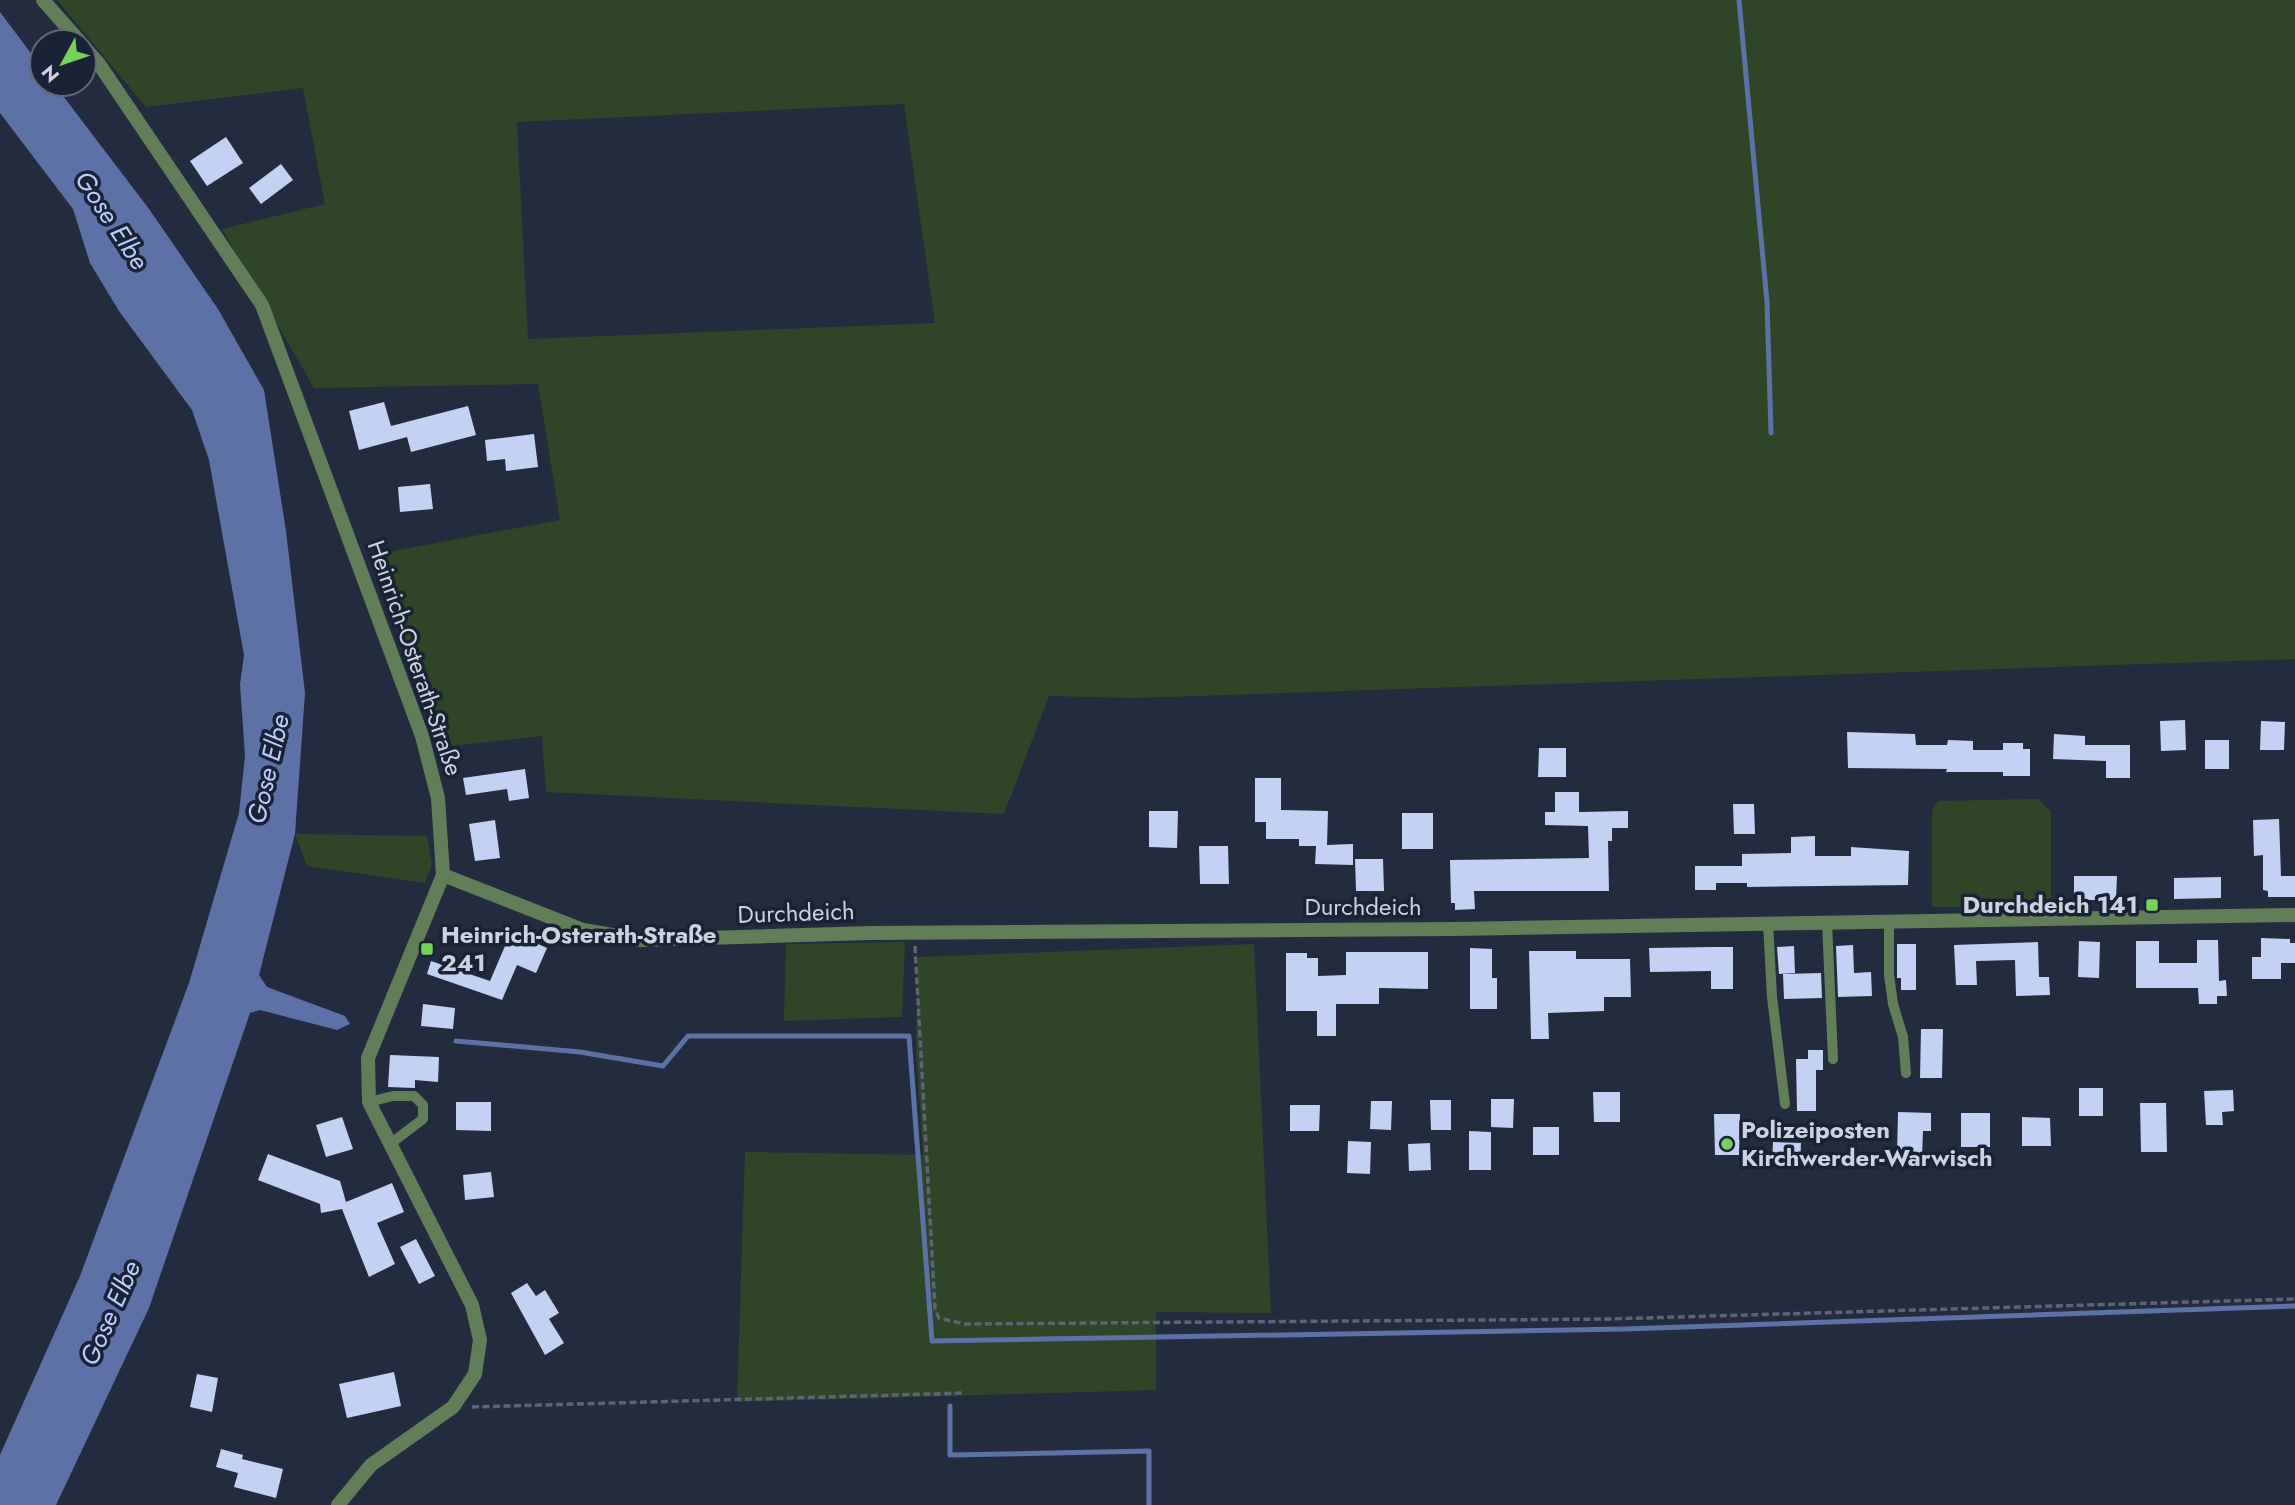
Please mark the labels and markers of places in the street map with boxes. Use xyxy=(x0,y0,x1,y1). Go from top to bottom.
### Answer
place label: Durchdeich 141 xyxy=(1963,887,2138,922)
marker: Durchdeich 141 xyxy=(2144,897,2160,913)
place label: Heinrich-Osterath-Straße 241 xyxy=(441,917,716,980)
marker: Heinrich-Osterath-Straße 241 xyxy=(419,941,435,957)
place label: Polizeiposten Kirchwerder-Warwisch xyxy=(1741,1112,1993,1175)
marker: Polizeiposten Kirchwerder-Warwisch xyxy=(1719,1136,1735,1152)

